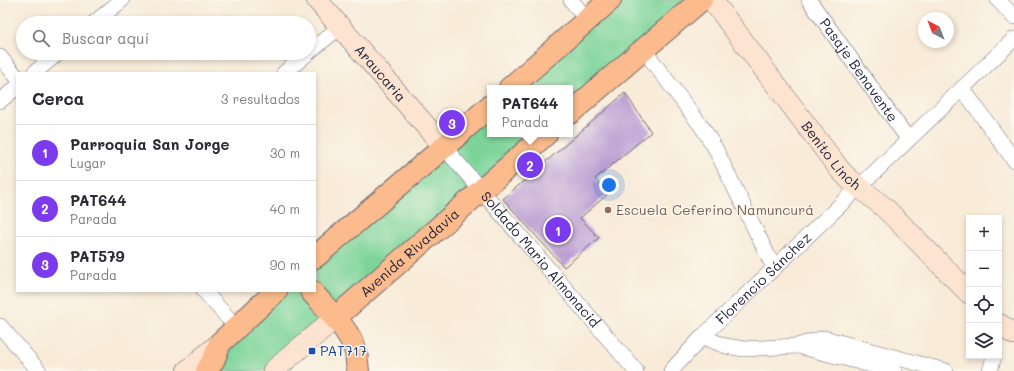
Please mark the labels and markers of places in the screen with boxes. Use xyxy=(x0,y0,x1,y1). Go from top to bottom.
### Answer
pin: 3 xyxy=(439,108,465,138)
pin: 2 xyxy=(517,150,543,180)
place label: Escuela Ceferino Namuncurá xyxy=(616,200,814,219)
marker: Escuela Ceferino Namuncurá xyxy=(603,205,613,215)
pin: 1 xyxy=(545,215,571,245)
place label: PAT717 xyxy=(320,341,367,360)
marker: PAT717 xyxy=(307,346,317,356)

